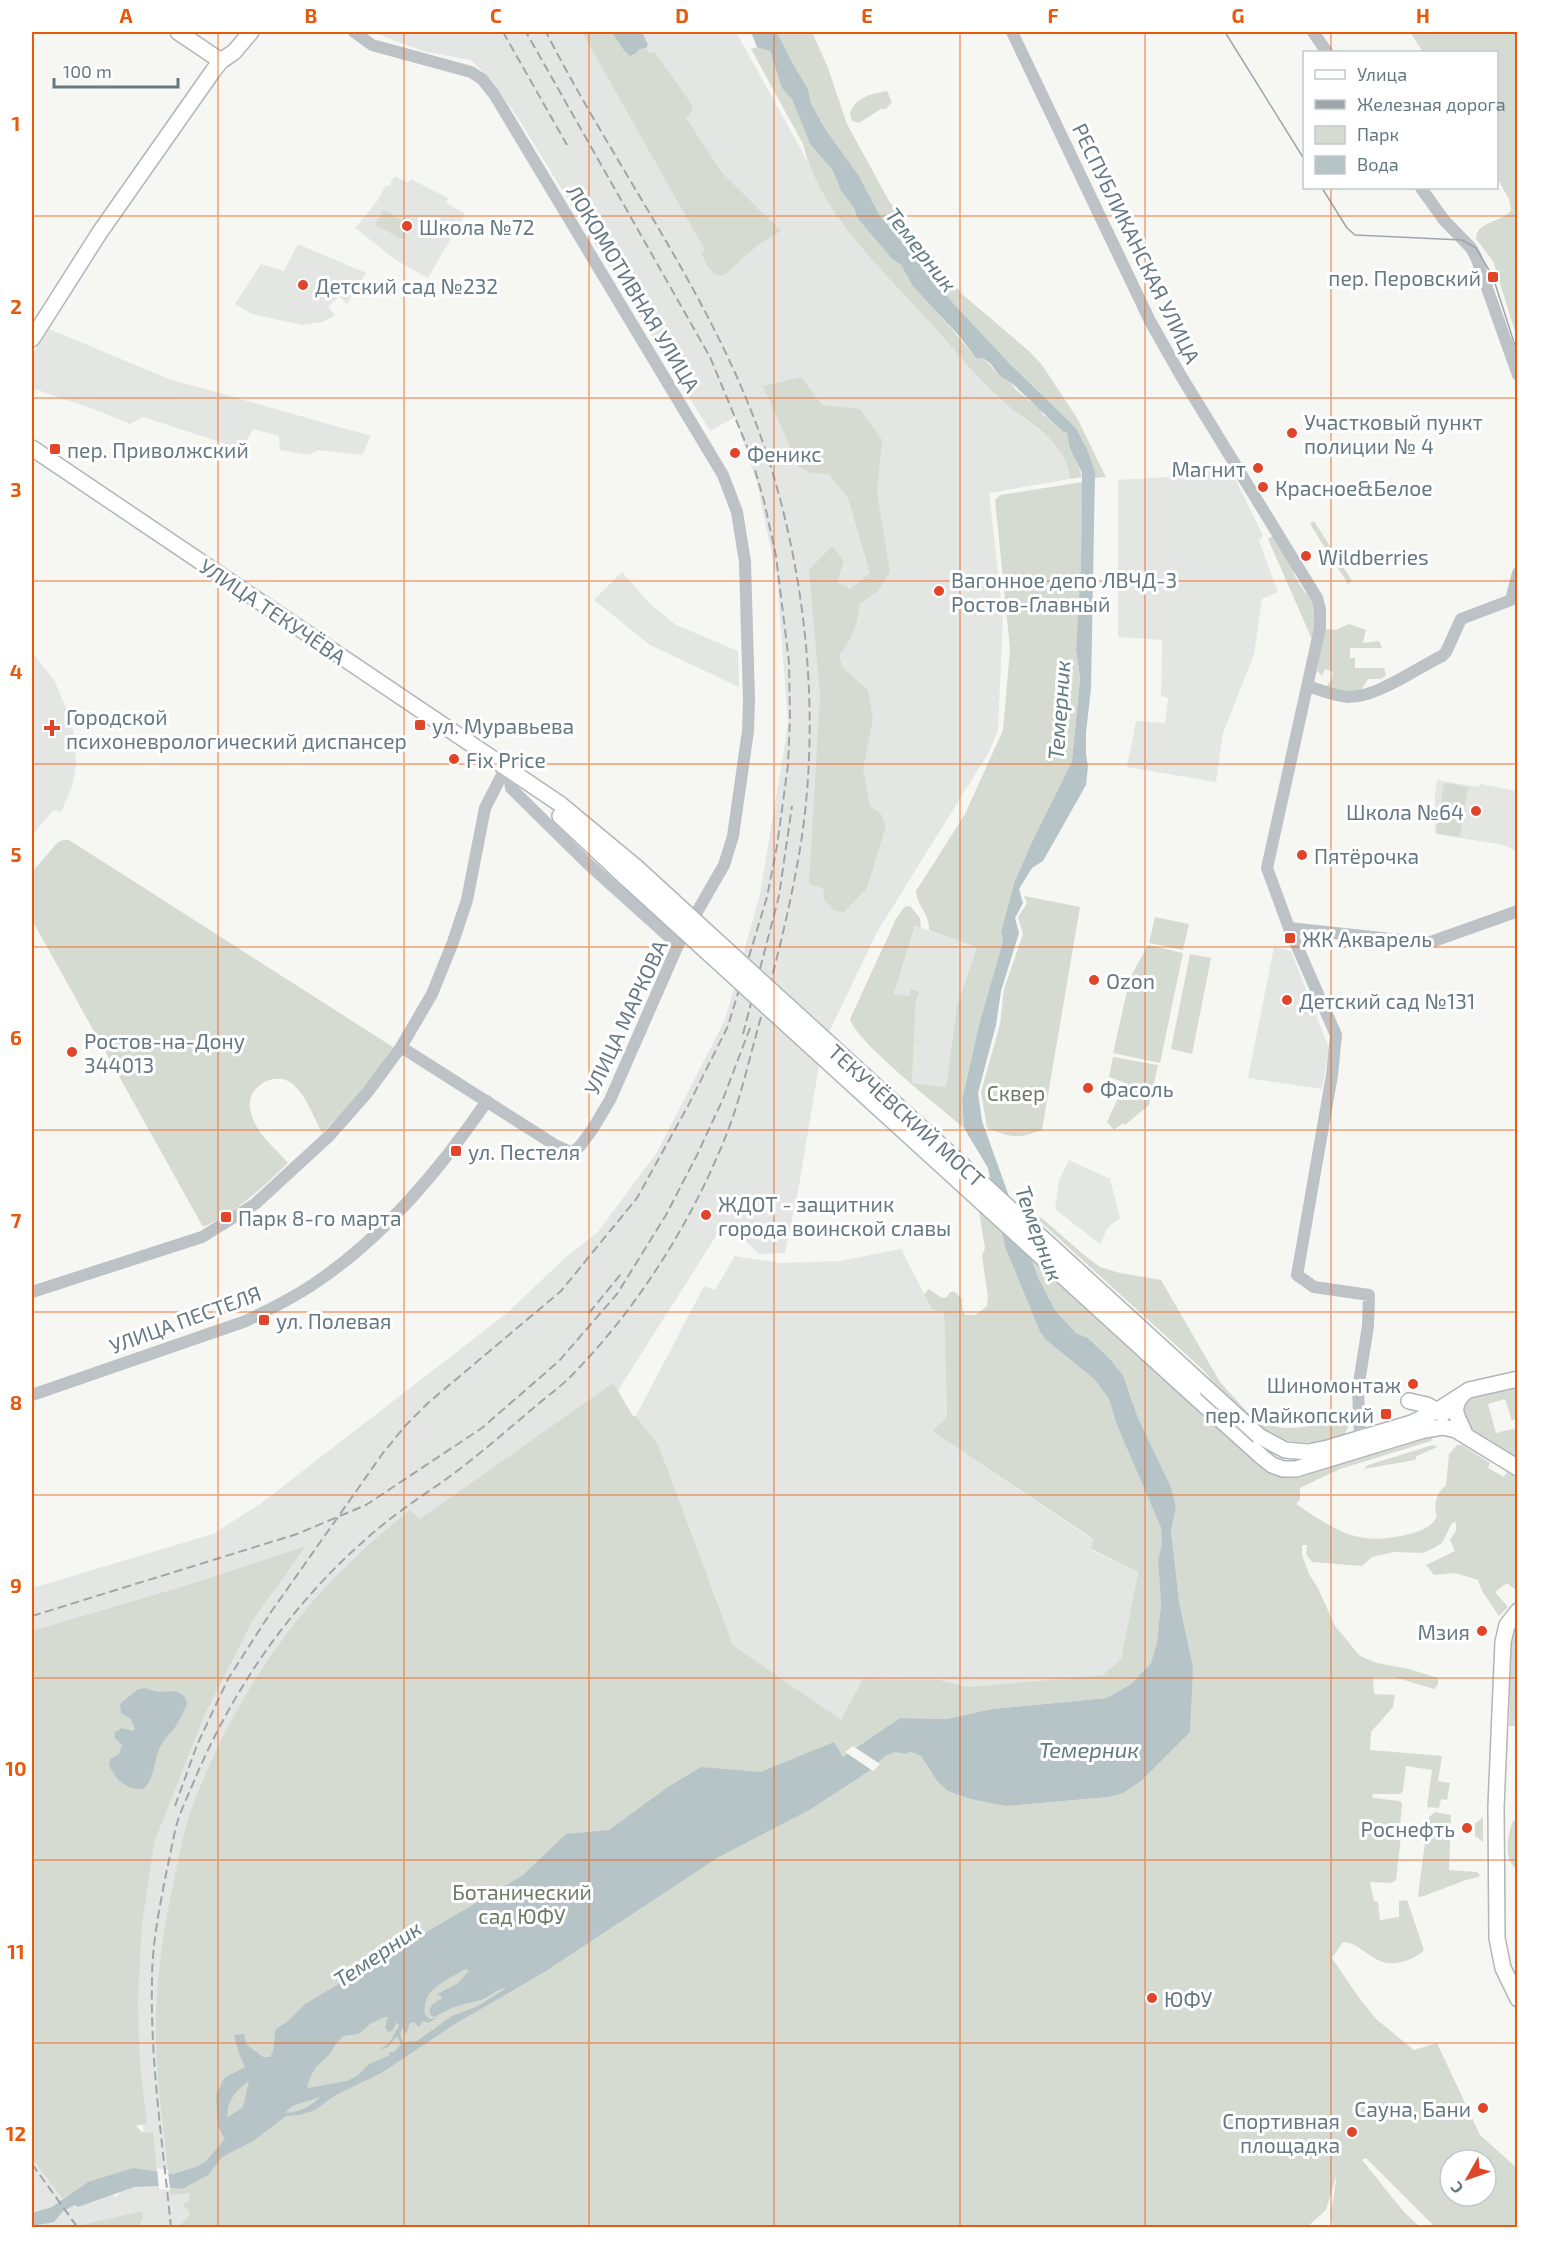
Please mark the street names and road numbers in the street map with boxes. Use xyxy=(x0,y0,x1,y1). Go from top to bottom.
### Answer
street label: РЕСПУБЛИКАНСКАЯ УЛИЦА xyxy=(1068,119,1206,367)
street label: ЛОКОМОТИВНАЯ УЛИЦА xyxy=(562,180,706,396)
street label: УЛИЦА ТЕКУЧЁВА xyxy=(195,553,351,669)
street label: УЛИЦА МАРКОВА xyxy=(578,936,672,1098)
street label: ТЕКУЧЁВСКИЙ МОСТ xyxy=(824,1038,990,1192)
street label: УЛИЦА ПЕСТЕЛЯ xyxy=(106,1280,264,1358)

